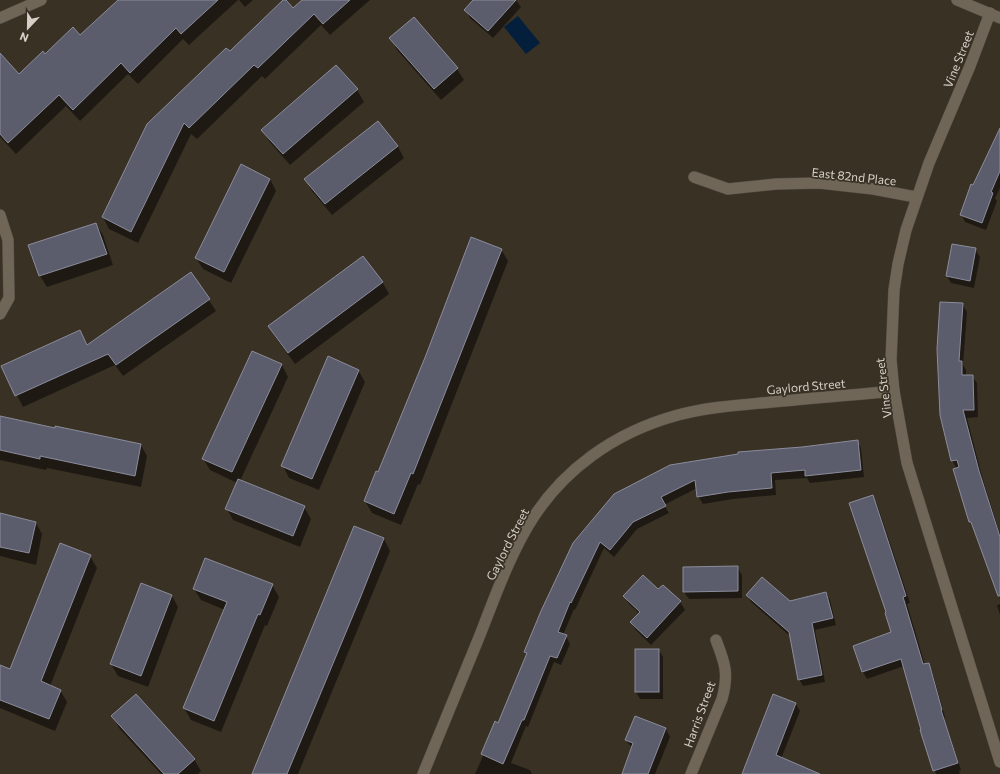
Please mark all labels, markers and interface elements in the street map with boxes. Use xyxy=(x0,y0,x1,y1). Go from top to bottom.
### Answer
north arrow xyxy=(8,8,48,48)
street label: Vine Street xyxy=(940,28,976,90)
text: N xyxy=(18,30,30,45)
street label: East 82nd Place xyxy=(811,165,897,187)
street label: Vine Street xyxy=(872,357,894,419)
street label: Gaylord Street xyxy=(766,376,846,396)
street label: Gaylord Street xyxy=(483,506,531,582)
street label: Harris Street xyxy=(681,679,718,749)

